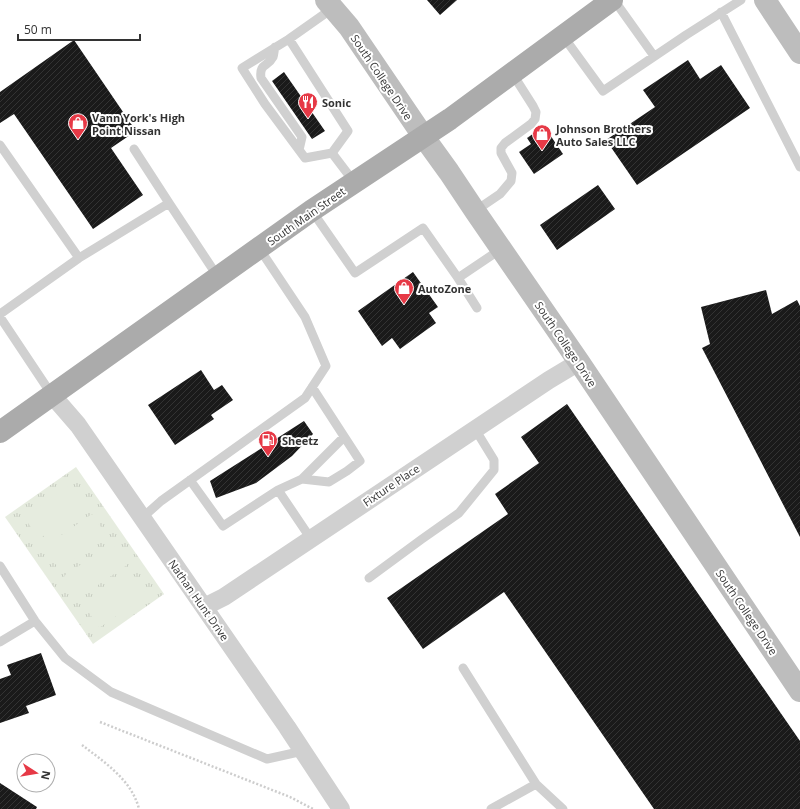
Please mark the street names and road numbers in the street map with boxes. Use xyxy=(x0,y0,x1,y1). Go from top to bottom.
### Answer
street label: South College Drive xyxy=(348,31,416,123)
street label: South Main Street xyxy=(264,183,348,249)
street label: South College Drive xyxy=(532,298,600,390)
street label: Fixture Place xyxy=(360,461,422,509)
street label: Nathan Hunt Drive xyxy=(165,556,233,644)
street label: South College Drive xyxy=(713,566,781,658)

